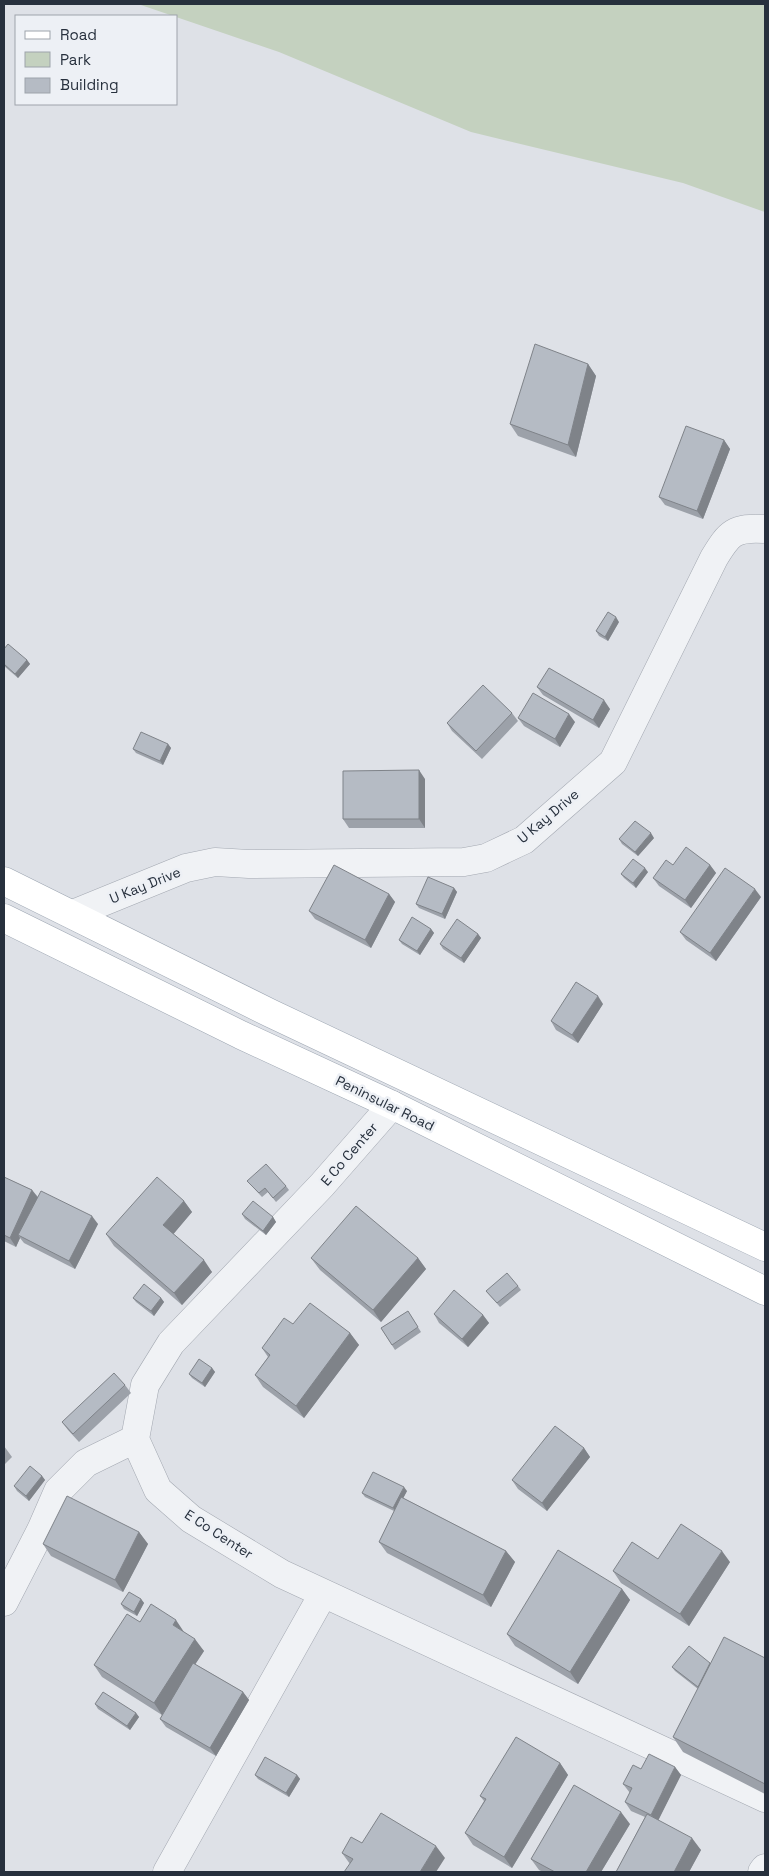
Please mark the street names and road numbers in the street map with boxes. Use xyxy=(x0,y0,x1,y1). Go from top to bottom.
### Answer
street label: U Kay Drive xyxy=(513,785,583,847)
street label: U Kay Drive xyxy=(107,863,183,907)
street label: Peninsular Road xyxy=(333,1071,437,1135)
street label: E Co Center xyxy=(317,1119,381,1189)
street label: E Co Center xyxy=(181,1505,257,1563)

